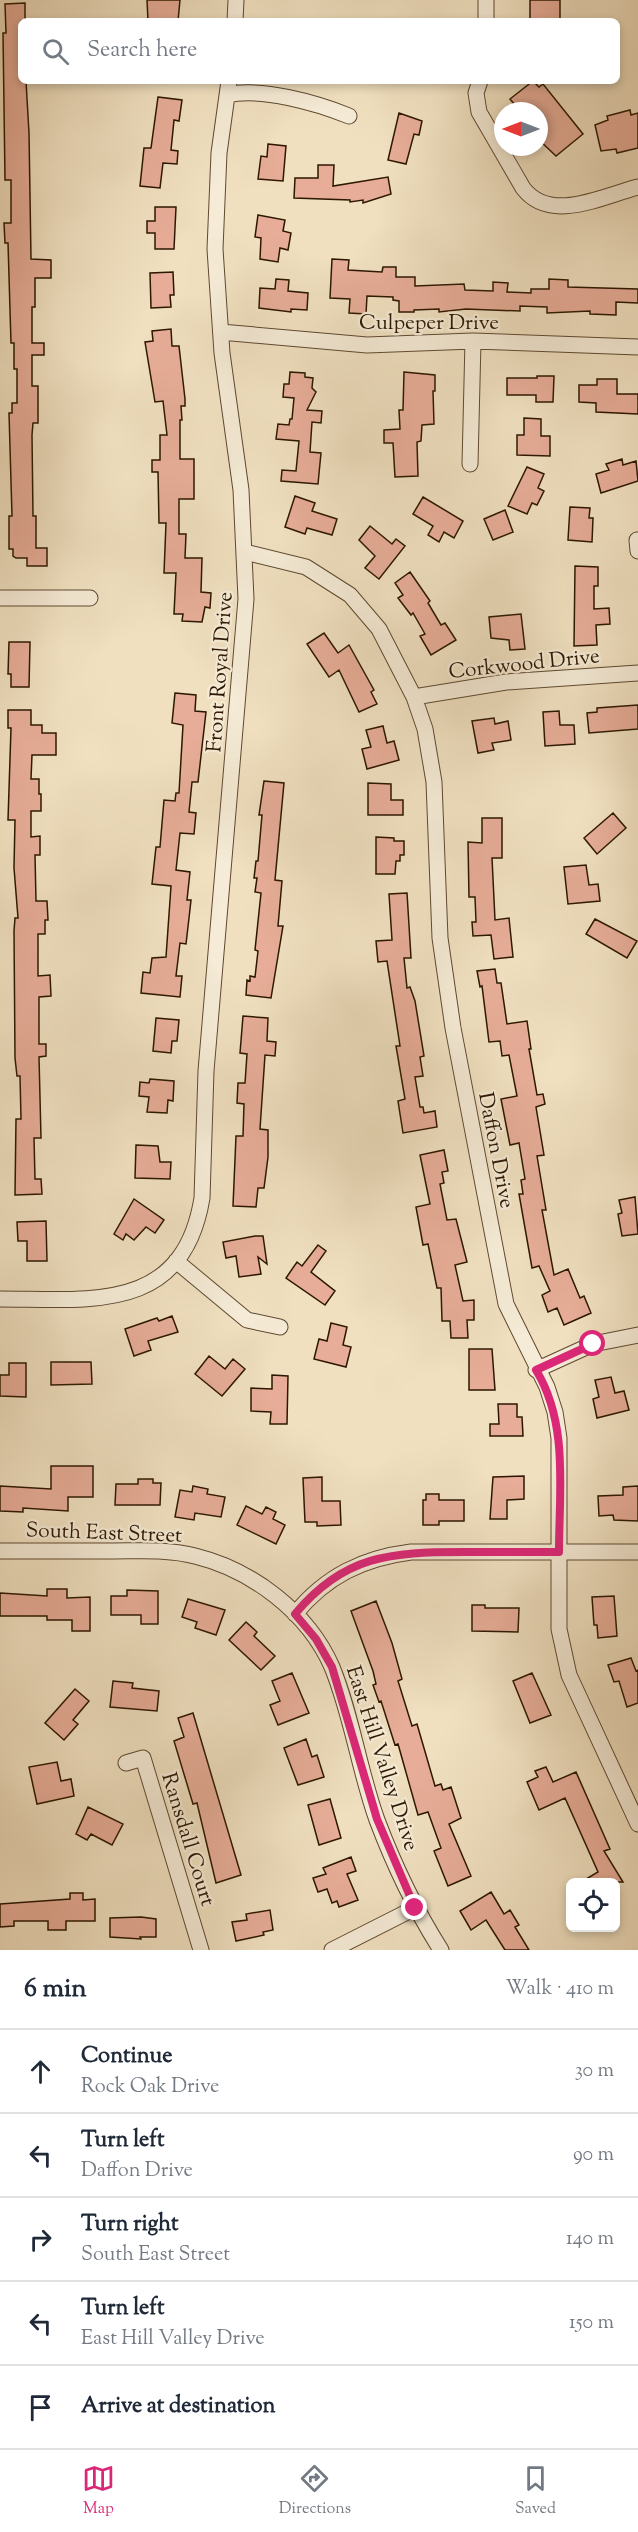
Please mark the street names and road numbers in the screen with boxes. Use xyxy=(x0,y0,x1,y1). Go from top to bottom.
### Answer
street label: Culpeper Drive xyxy=(359,309,499,339)
street label: Front Royal Drive xyxy=(200,591,242,753)
street label: Corkwood Drive xyxy=(447,642,601,688)
street label: Daffon Drive xyxy=(469,1090,521,1211)
street label: South East Street xyxy=(25,1516,183,1552)
street label: East Hill Valley Drive xyxy=(337,1662,425,1855)
street label: Ransdall Court xyxy=(153,1769,222,1910)

